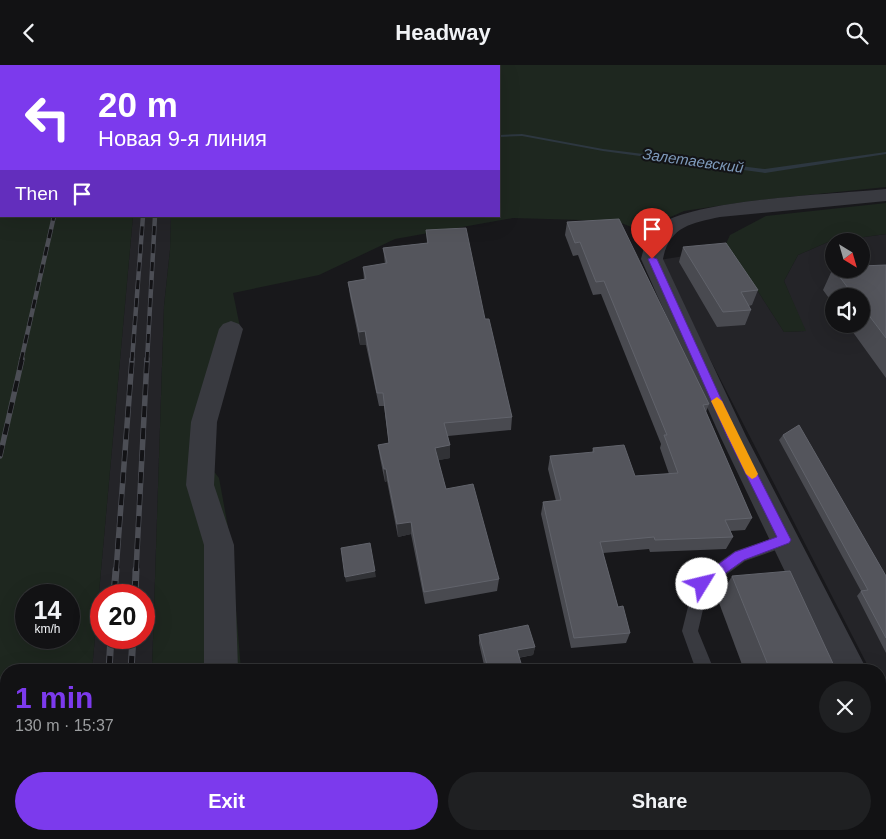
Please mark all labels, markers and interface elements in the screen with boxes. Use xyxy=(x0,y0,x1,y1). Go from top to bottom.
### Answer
icon: back xyxy=(15,19,43,47)
icon: search xyxy=(843,19,871,47)
text: Headway xyxy=(395,20,491,45)
icon: left xyxy=(15,85,80,150)
text: 20 m xyxy=(98,85,178,124)
text: Новая 9-я линия xyxy=(98,126,267,151)
water label: Залетаевский xyxy=(641,145,745,176)
icon: arrive xyxy=(68,180,96,208)
text: Then xyxy=(15,183,58,204)
pin xyxy=(631,208,673,259)
icon: arrive xyxy=(638,215,666,243)
north arrow xyxy=(825,233,870,277)
map controls xyxy=(825,233,870,333)
button: sound xyxy=(825,288,870,333)
position arrow xyxy=(675,557,727,609)
speed limit sign: 20 xyxy=(90,584,155,649)
text: 14 xyxy=(34,596,61,624)
text: km/h xyxy=(34,622,61,636)
text: 1 min xyxy=(15,681,93,714)
button: close xyxy=(819,681,871,733)
text: 130 m · 15:37 xyxy=(15,717,114,734)
button: Exit xyxy=(15,772,438,830)
button: Share xyxy=(448,772,871,830)

